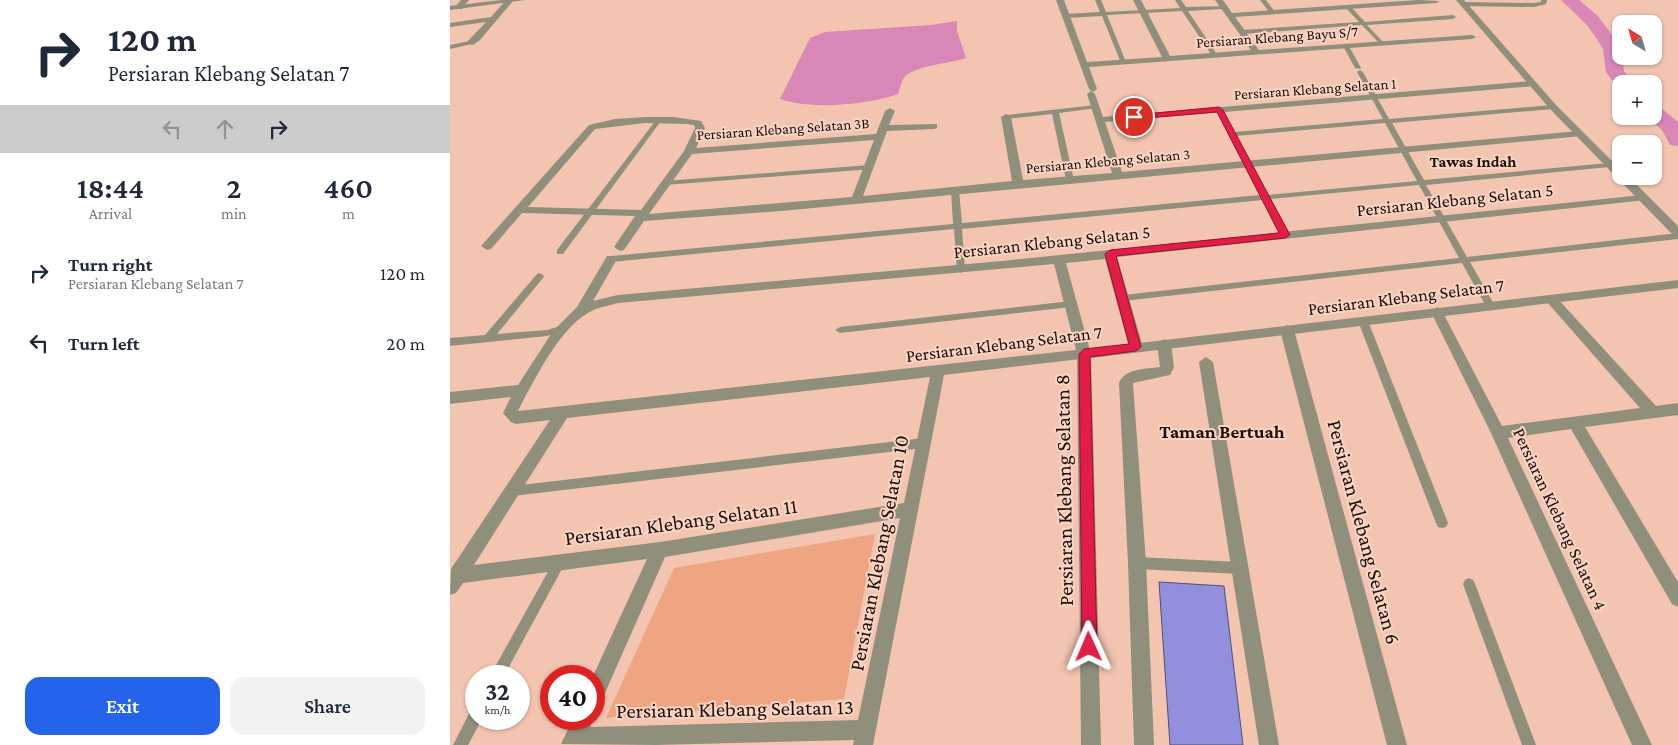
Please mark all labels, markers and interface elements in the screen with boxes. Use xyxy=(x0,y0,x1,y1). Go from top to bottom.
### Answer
north arrow xyxy=(1612,15,1662,65)
map controls xyxy=(1612,15,1662,185)
icon: right xyxy=(25,20,90,85)
text: 120 m xyxy=(108,20,197,59)
street label: Persiaran Klebang Bayu S/7 xyxy=(1195,23,1359,52)
text: Persiaran Klebang Selatan 7 xyxy=(108,61,349,86)
street label: Persiaran Klebang Selatan 1 xyxy=(1233,75,1397,104)
button: + xyxy=(1612,75,1662,125)
pin xyxy=(1113,96,1155,138)
icon: arrive xyxy=(1120,103,1148,131)
icon: left xyxy=(158,115,186,143)
icon: ahead xyxy=(211,115,239,143)
icon: right xyxy=(264,115,292,143)
street label: Persiaran Klebang Selatan 3B xyxy=(696,115,870,144)
button: − xyxy=(1612,135,1662,185)
street label: Persiaran Klebang Selatan 3 xyxy=(1025,146,1191,177)
district label: Tawas Indah xyxy=(1430,153,1516,170)
text: 18:44 xyxy=(77,171,144,204)
text: 2 xyxy=(226,171,241,204)
text: 460 xyxy=(324,171,373,204)
street label: Persiaran Klebang Selatan 5 xyxy=(1356,180,1554,220)
text: Arrival xyxy=(89,205,132,222)
text: min xyxy=(221,205,247,222)
text: m xyxy=(342,205,355,222)
street label: Persiaran Klebang Selatan 5 xyxy=(953,222,1151,262)
text: Turn right xyxy=(68,254,153,275)
icon: right xyxy=(25,259,53,287)
text: 120 m xyxy=(380,263,425,284)
text: Persiaran Klebang Selatan 7 xyxy=(68,275,244,292)
street label: Persiaran Klebang Selatan 7 xyxy=(1307,275,1505,319)
street label: Persiaran Klebang Selatan 7 xyxy=(905,322,1103,366)
icon: left xyxy=(25,329,53,357)
text: Turn left xyxy=(68,333,140,354)
text: 20 m xyxy=(386,333,425,354)
street label: Persiaran Klebang Selatan 8 xyxy=(1050,374,1078,606)
street label: Persiaran Klebang Selatan 6 xyxy=(1322,417,1406,647)
district label: Taman Bertuah xyxy=(1159,421,1285,442)
street label: Persiaran Klebang Selatan 4 xyxy=(1509,425,1611,613)
street label: Persiaran Klebang Selatan 10 xyxy=(844,433,914,673)
street label: Persiaran Klebang Selatan 11 xyxy=(563,494,799,550)
position arrow xyxy=(1062,620,1114,672)
speed limit sign: 40 xyxy=(540,665,605,730)
button: Exit xyxy=(25,677,220,735)
button: Share xyxy=(230,677,425,735)
text: 32 xyxy=(485,678,510,705)
street label: Persiaran Klebang Selatan 13 xyxy=(616,695,854,723)
text: km/h xyxy=(485,703,510,717)

